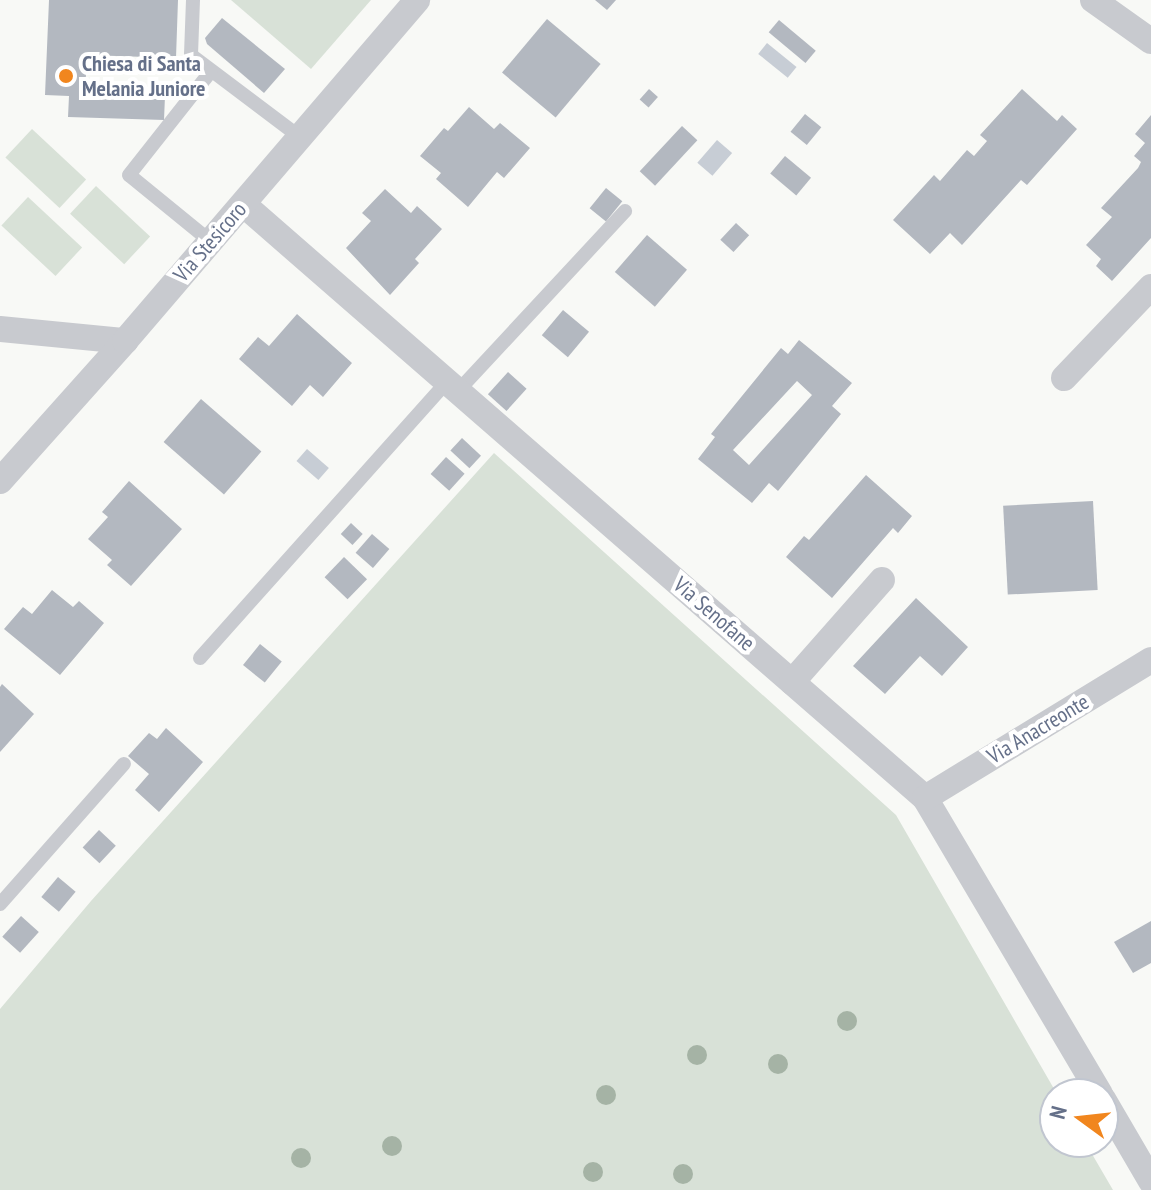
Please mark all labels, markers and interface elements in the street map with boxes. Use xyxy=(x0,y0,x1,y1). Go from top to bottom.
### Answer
place label: Chiesa di Santa Melania Juniore xyxy=(82,50,206,102)
marker: Chiesa di Santa Melania Juniore xyxy=(57,67,75,85)
street label: Via Stesicoro xyxy=(168,197,252,287)
street label: Via Senofane xyxy=(668,572,760,656)
street label: Via Anacreonte xyxy=(982,688,1094,770)
north arrow xyxy=(1039,1078,1119,1158)
text: N xyxy=(1043,1103,1073,1122)

